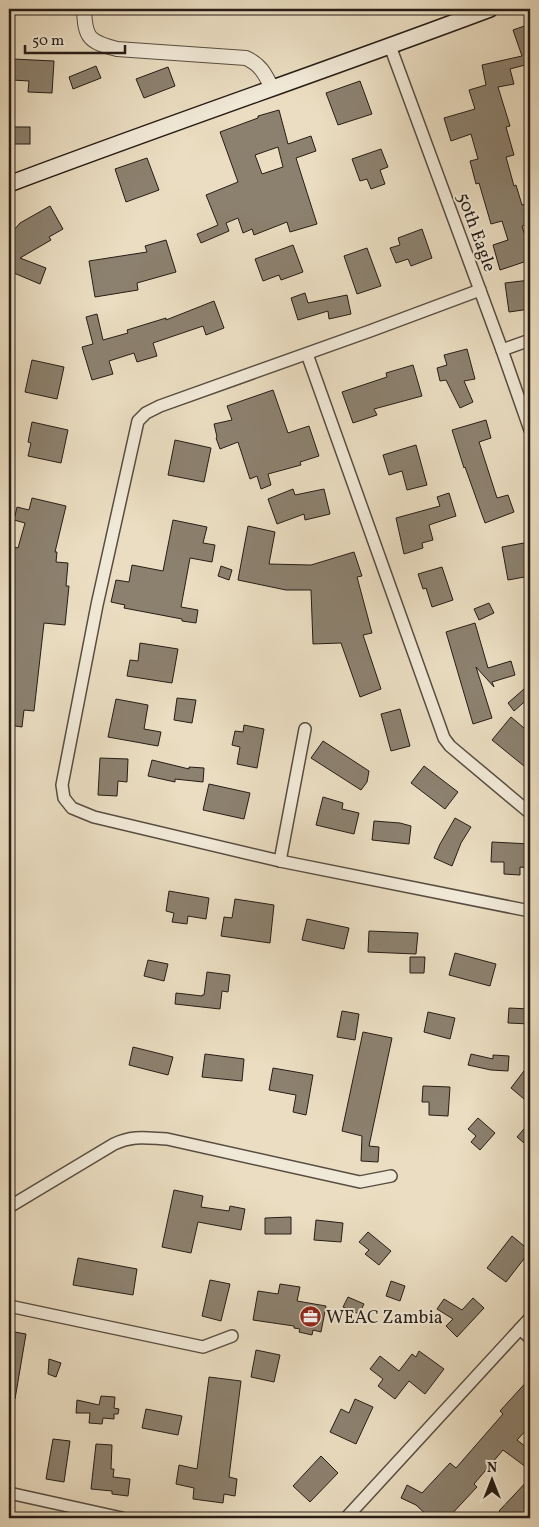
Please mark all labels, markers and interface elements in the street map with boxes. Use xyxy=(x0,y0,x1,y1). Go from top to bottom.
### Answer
scale bar xyxy=(25,22,125,54)
text: 50 m xyxy=(32,31,64,52)
street label: 50th Eagle xyxy=(450,189,501,276)
office icon: WEAC Zambia xyxy=(298,1305,322,1329)
place label: WEAC Zambia xyxy=(326,1306,443,1331)
north arrow xyxy=(466,1454,516,1504)
text: N xyxy=(487,1459,497,1478)

